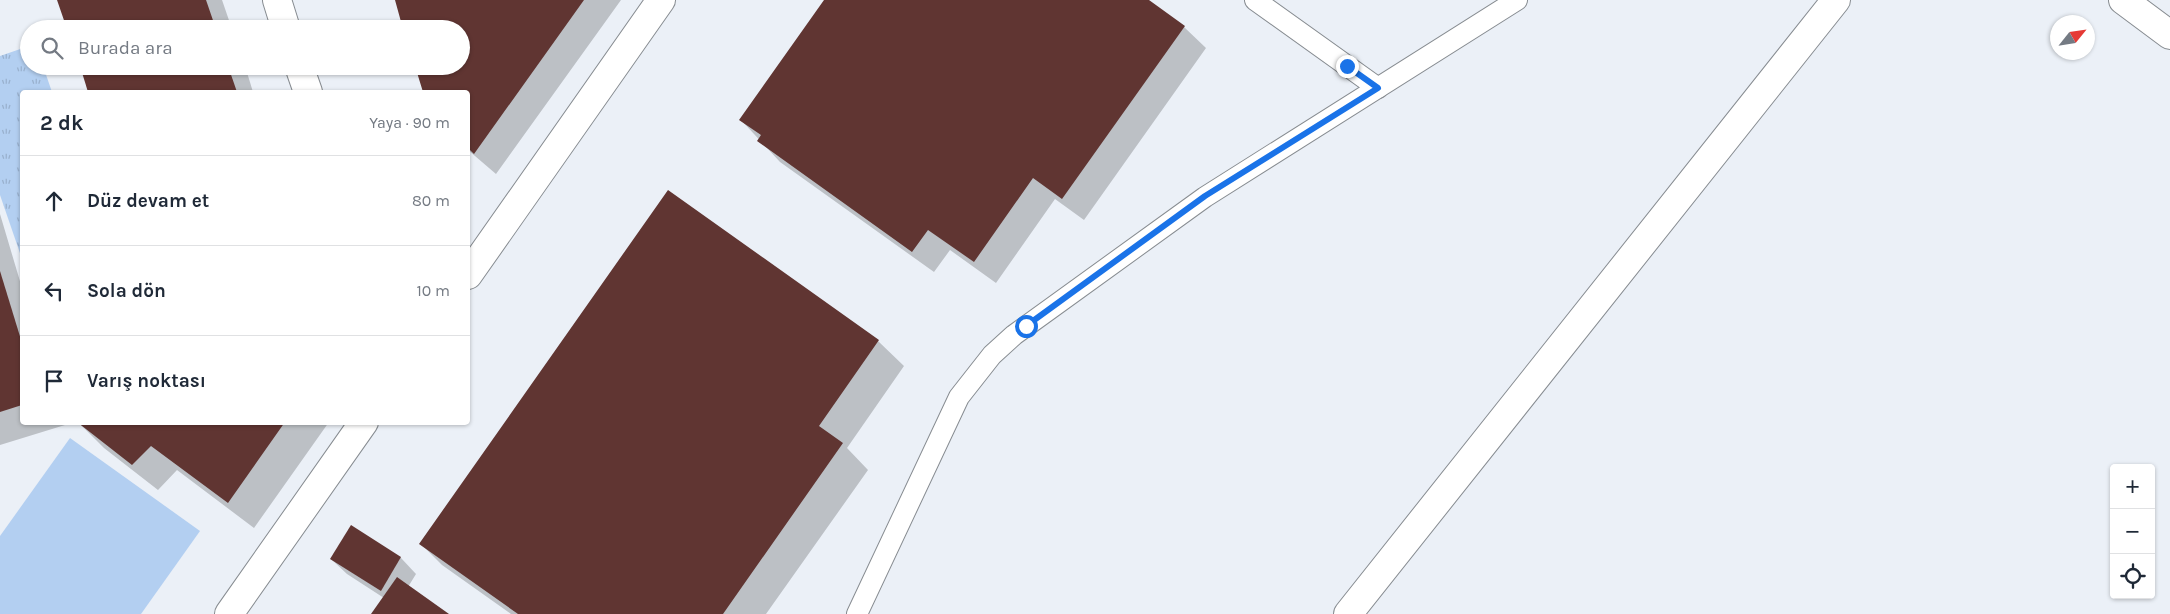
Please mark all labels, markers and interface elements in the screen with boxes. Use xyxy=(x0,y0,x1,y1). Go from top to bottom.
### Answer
north arrow xyxy=(2050,15,2095,60)
search box xyxy=(20,20,470,75)
icon: search xyxy=(38,34,66,62)
text: Burada ara xyxy=(78,37,173,59)
route end xyxy=(1336,55,1359,78)
text: 2 dk xyxy=(40,111,83,135)
text: Yaya · 90 m xyxy=(369,113,450,132)
icon: ahead xyxy=(40,187,68,215)
text: Düz devam et xyxy=(87,190,209,212)
text: 80 m xyxy=(412,191,450,210)
icon: left xyxy=(40,277,68,305)
text: Sola dön xyxy=(87,280,166,302)
text: 10 m xyxy=(416,281,450,300)
route start xyxy=(1015,315,1038,338)
icon: arrive xyxy=(40,367,68,395)
text: Varış noktası xyxy=(87,370,206,392)
map controls xyxy=(2110,464,2155,599)
button: + xyxy=(2110,464,2155,509)
button: − xyxy=(2110,509,2155,554)
button: locate xyxy=(2110,554,2155,599)

